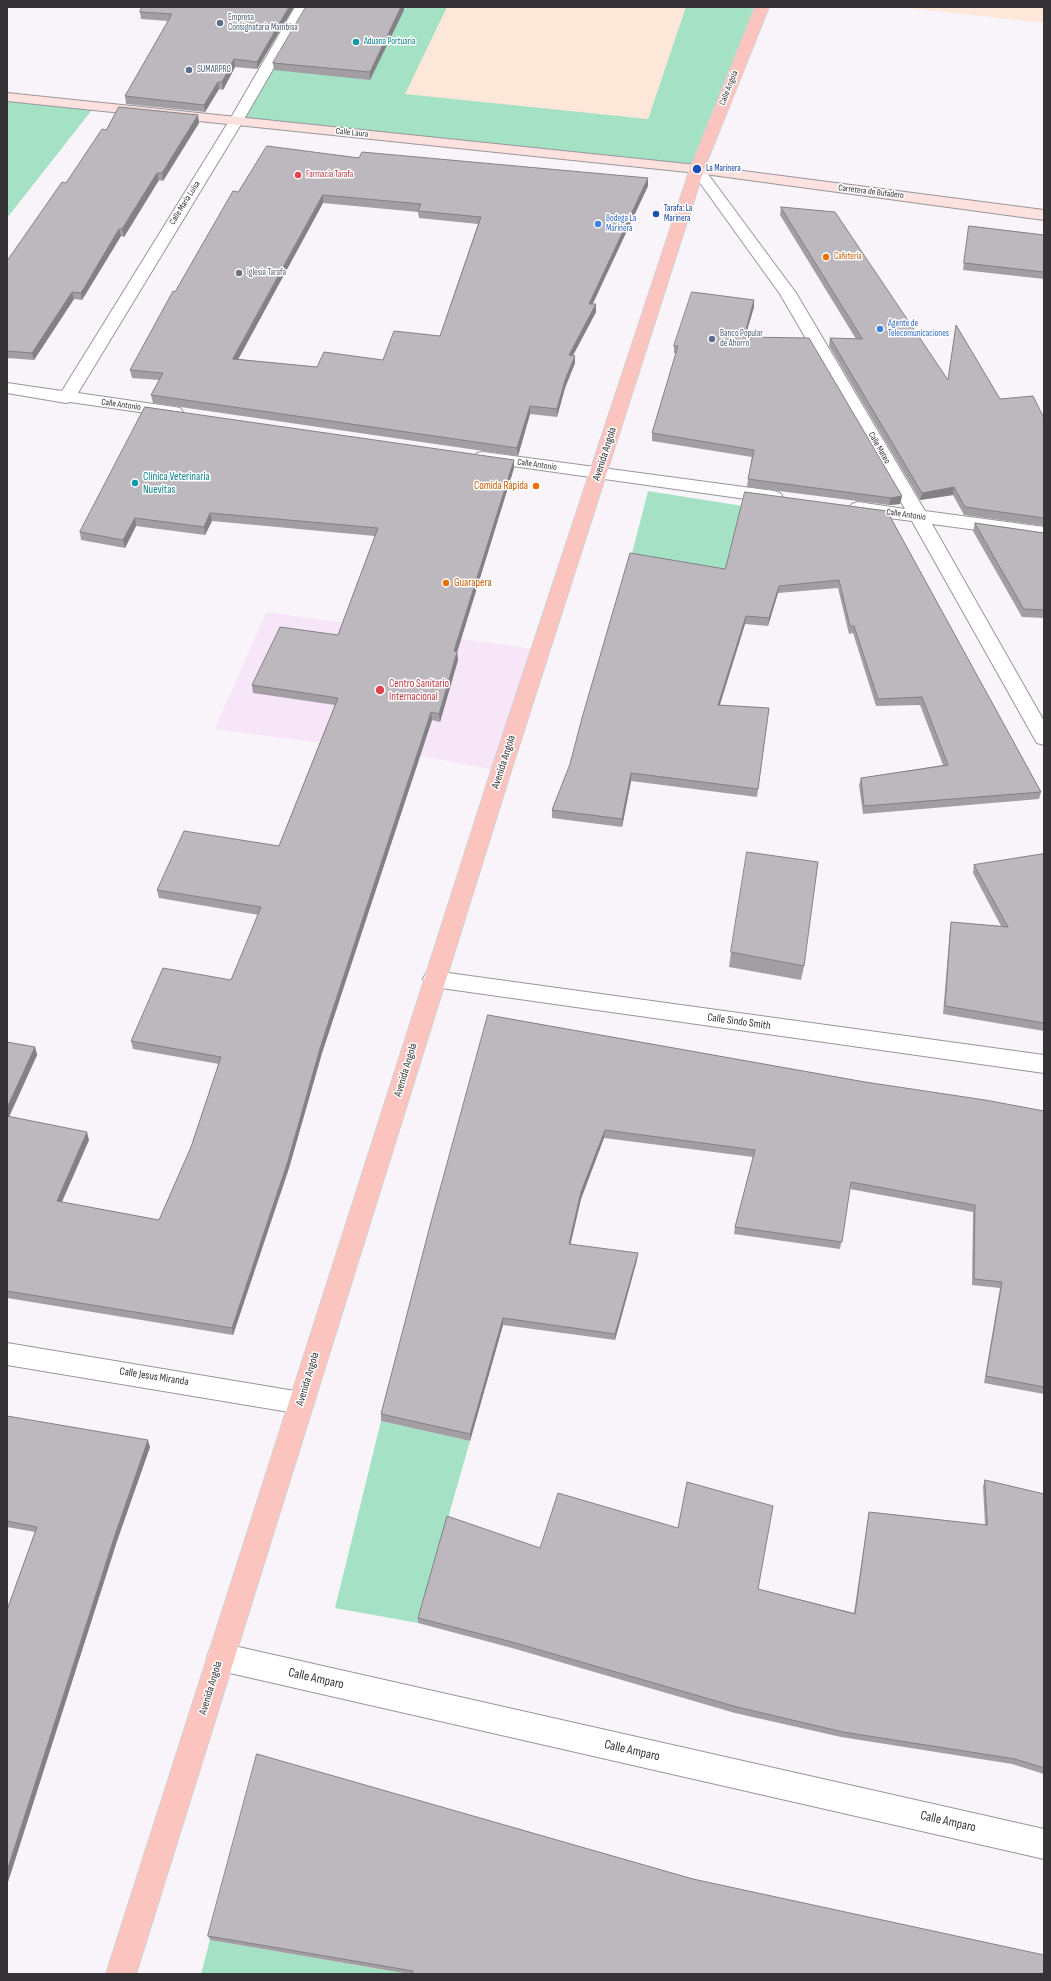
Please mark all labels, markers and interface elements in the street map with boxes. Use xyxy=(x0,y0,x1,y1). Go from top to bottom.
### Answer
place label: Empresa Consignataria Mambisa xyxy=(228,13,298,34)
marker: Empresa Consignataria Mambisa xyxy=(215,18,225,28)
marker: Aduana Portuaria xyxy=(351,37,361,47)
place label: Aduana Portuaria xyxy=(364,37,415,47)
marker: SUMARPRO xyxy=(184,65,194,75)
place label: SUMARPRO xyxy=(197,65,231,75)
street label: Calle Angola xyxy=(717,69,741,107)
street label: Calle Laura xyxy=(335,126,369,140)
marker: La Marinera xyxy=(691,163,703,175)
place label: La Marinera xyxy=(706,164,741,174)
marker: Farmacia Tarafa xyxy=(293,170,303,180)
place label: Farmacia Tarafa xyxy=(306,170,353,180)
street label: Calle María Luisa xyxy=(167,179,203,227)
street label: Carretera de Bufadero xyxy=(838,183,904,201)
place label: Tarafa: La Marinera xyxy=(664,204,692,225)
marker: Tarafa: La Marinera xyxy=(651,209,661,219)
place label: Bodega La Marinera xyxy=(606,214,636,235)
marker: Bodega La Marinera xyxy=(593,219,603,229)
marker: Cafetería xyxy=(821,252,831,262)
place label: Cafetería xyxy=(834,252,862,262)
marker: Iglesia Tarafa xyxy=(234,268,244,278)
place label: Iglesia Tarafa xyxy=(247,268,286,278)
place label: Agente de Telecomunicaciones xyxy=(888,319,949,340)
marker: Agente de Telecomunicaciones xyxy=(875,324,885,334)
place label: Banco Popular de Ahorro xyxy=(720,329,763,350)
marker: Banco Popular de Ahorro xyxy=(707,334,717,344)
street label: Calle Antonio xyxy=(101,397,141,413)
street label: Avenida Angola xyxy=(590,426,620,482)
street label: Calle Mateo xyxy=(866,430,892,466)
street label: Calle Antonio xyxy=(517,457,557,473)
place label: Clínica Veterinaria Nuevitas xyxy=(143,470,210,496)
marker: Clínica Veterinaria Nuevitas xyxy=(130,478,140,488)
place label: Comida Rápida xyxy=(474,479,528,493)
marker: Comida Rápida xyxy=(531,481,541,491)
street label: Calle Antonio xyxy=(886,507,926,523)
place label: Guarapera xyxy=(454,576,492,590)
marker: Guarapera xyxy=(441,578,451,588)
place label: Centro Sanitario Internacional xyxy=(389,677,449,703)
marker: Centro Sanitario Internacional xyxy=(374,684,386,696)
street label: Avenida Angola xyxy=(489,734,519,790)
street label: Calle Sindo Smith xyxy=(706,1011,772,1033)
street label: Avenida Angola xyxy=(392,1042,420,1098)
street label: Avenida Angola xyxy=(294,1351,322,1407)
street label: Calle Jesus Miranda xyxy=(118,1365,190,1389)
street label: Avenida Angola xyxy=(197,1660,225,1716)
street label: Calle Amparo xyxy=(287,1665,345,1693)
street label: Calle Amparo xyxy=(603,1737,661,1765)
street label: Calle Amparo xyxy=(919,1808,977,1836)

